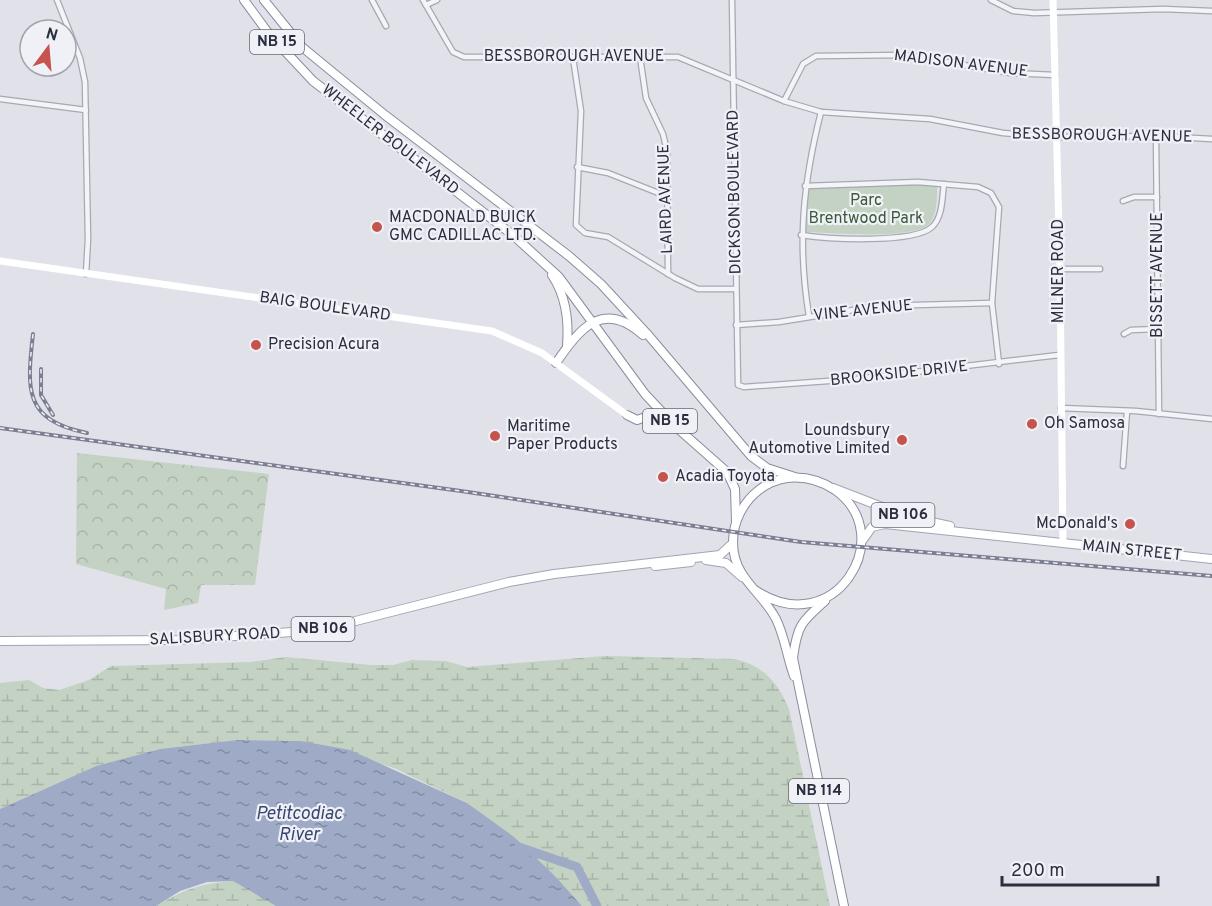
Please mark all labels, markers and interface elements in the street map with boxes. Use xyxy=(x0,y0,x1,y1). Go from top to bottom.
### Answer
north arrow xyxy=(18,18,78,78)
text: N xyxy=(43,24,60,47)
road number: NB 15 xyxy=(250,30,304,54)
street label: MADISON AVENUE xyxy=(893,46,1029,82)
street label: BESSBOROUGH AVENUE xyxy=(484,47,664,67)
street label: WHEELER BOULEVARD xyxy=(317,80,463,200)
street label: DICKSON BOULEVARD xyxy=(724,110,746,274)
street label: BESSBOROUGH AVENUE xyxy=(1011,124,1193,148)
street label: LAIRD AVENUE xyxy=(654,144,678,254)
park label: Parc Brentwood Park xyxy=(808,191,924,229)
place label: MACDONALD BUICK GMC CADILLAC LTD. xyxy=(389,208,536,246)
street label: BISSETT AVENUE xyxy=(1148,212,1168,338)
street label: MILNER ROAD xyxy=(1049,219,1069,323)
marker: MACDONALD BUICK GMC CADILLAC LTD. xyxy=(370,220,384,234)
street label: BAIG BOULEVARD xyxy=(258,288,392,326)
street label: VINE AVENUE xyxy=(812,296,914,326)
place label: Precision Acura xyxy=(268,335,379,355)
marker: Precision Acura xyxy=(249,338,263,352)
street label: BROOKSIDE DRIVE xyxy=(829,357,969,391)
road number: NB 15 xyxy=(643,409,697,433)
place label: Oh Samosa xyxy=(1044,414,1125,434)
place label: Maritime Paper Products xyxy=(507,417,618,455)
marker: Oh Samosa xyxy=(1025,417,1039,431)
place label: Loundsbury Automotive Limited xyxy=(748,421,890,459)
marker: Maritime Paper Products xyxy=(488,429,502,443)
marker: Loundsbury Automotive Limited xyxy=(895,433,909,447)
place label: Acadia Toyota xyxy=(675,467,775,487)
marker: Acadia Toyota xyxy=(656,470,670,484)
road number: NB 106 xyxy=(872,503,934,527)
place label: McDonald's xyxy=(1036,514,1118,534)
marker: McDonald's xyxy=(1123,517,1137,531)
street label: MAIN STREET xyxy=(1081,536,1183,566)
road number: NB 106 xyxy=(292,617,354,641)
street label: SALISBURY ROAD xyxy=(149,624,281,650)
road number: NB 114 xyxy=(789,779,849,803)
water label: Petitcodiac River xyxy=(256,803,343,847)
scale bar xyxy=(1002,849,1158,887)
text: 200 m xyxy=(1011,860,1064,883)

